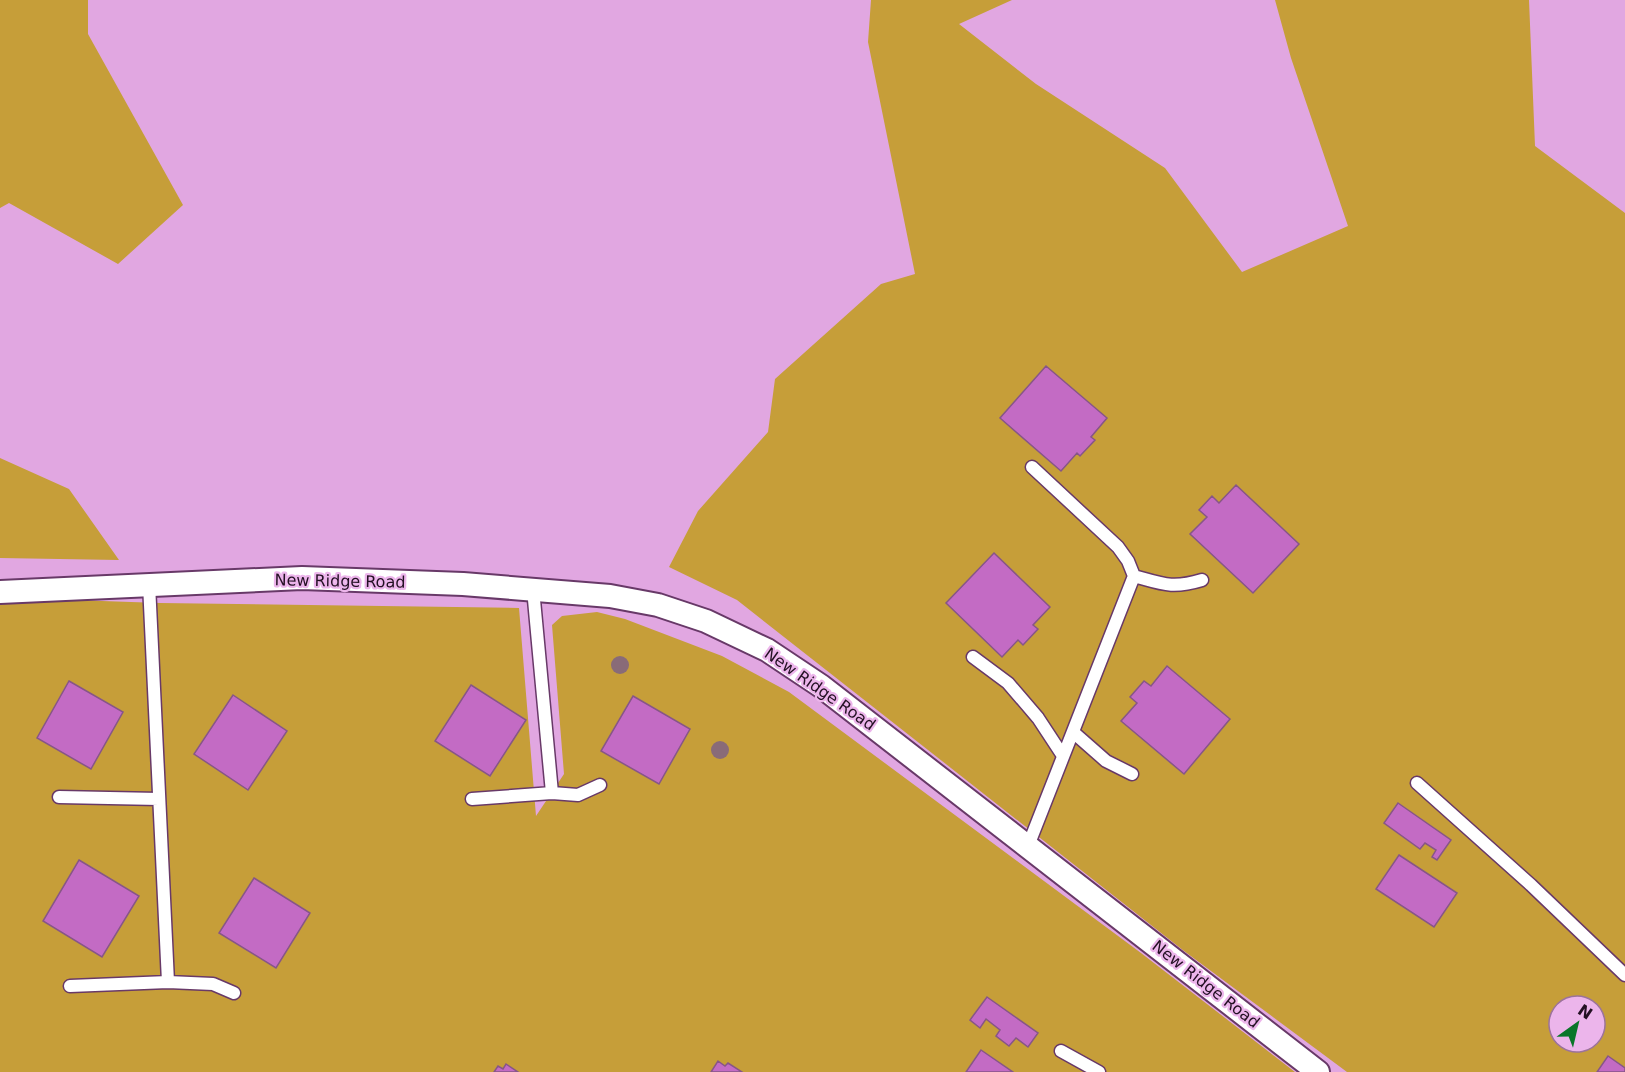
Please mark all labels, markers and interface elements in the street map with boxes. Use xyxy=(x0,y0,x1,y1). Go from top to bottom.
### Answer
street label: New Ridge Road xyxy=(274,570,406,592)
street label: New Ridge Road xyxy=(761,644,879,734)
street label: New Ridge Road xyxy=(1149,936,1263,1032)
north arrow xyxy=(1547,994,1607,1054)
text: N xyxy=(1574,1000,1596,1024)

